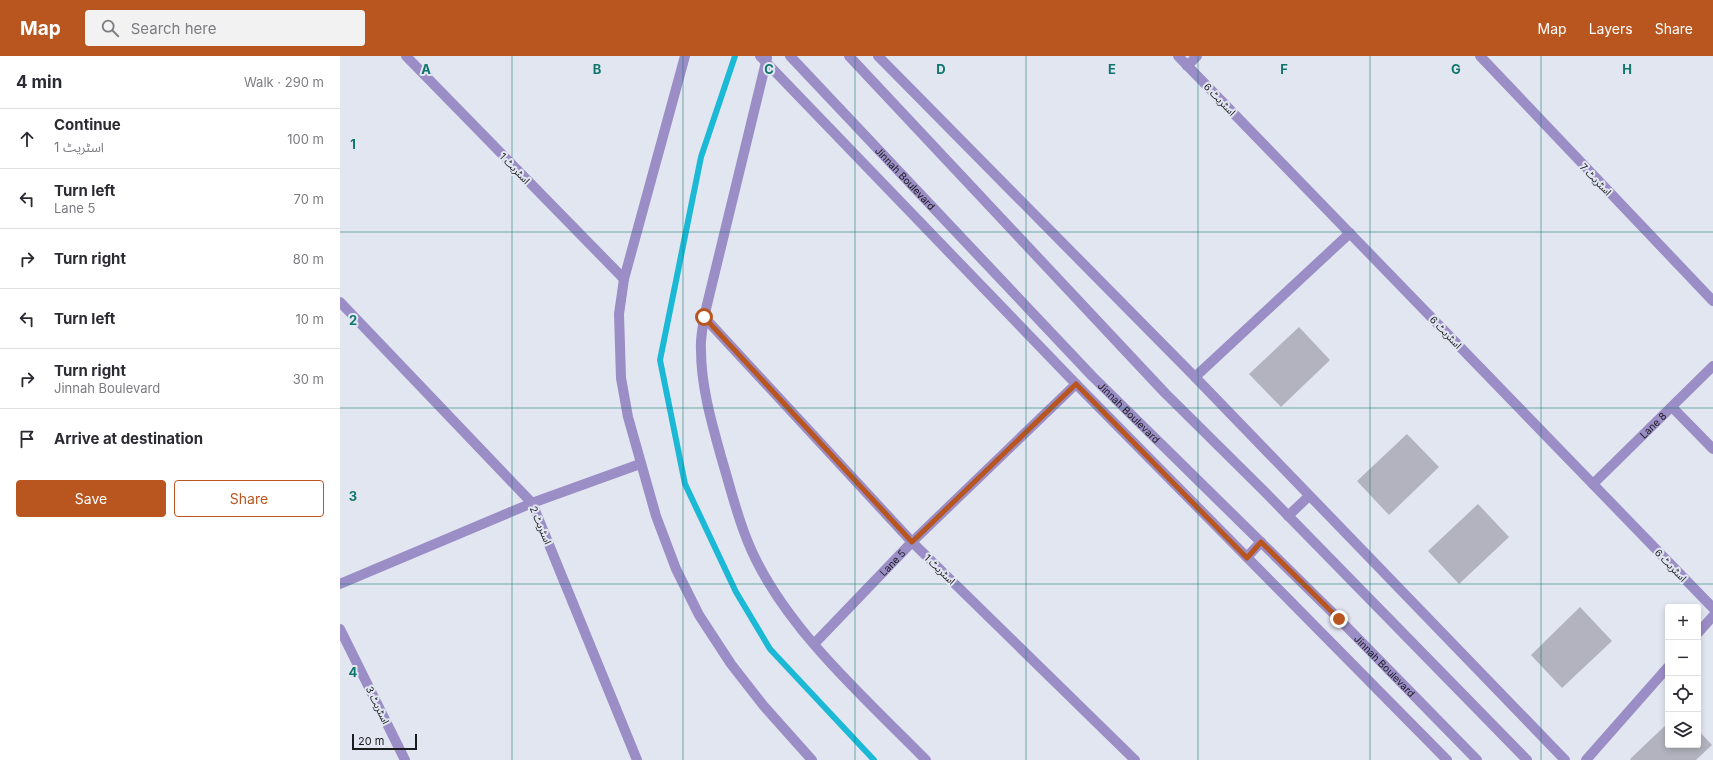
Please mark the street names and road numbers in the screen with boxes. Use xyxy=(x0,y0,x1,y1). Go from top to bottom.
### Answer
street label: اسٹریٹ 6 xyxy=(1201,80,1238,118)
street label: Jinnah Boulevard xyxy=(873,144,938,212)
street label: اسٹریٹ 1 xyxy=(497,150,533,187)
street label: اسٹریٹ 7 xyxy=(1577,160,1614,198)
street label: اسٹریٹ 6 xyxy=(1427,313,1464,351)
street label: Jinnah Boulevard xyxy=(1096,379,1162,445)
street label: Lane 8 xyxy=(1637,410,1669,441)
street label: اسٹریٹ 2 xyxy=(527,504,554,546)
street label: اسٹریٹ 6 xyxy=(1652,546,1689,584)
street label: Lane 5 xyxy=(877,547,908,578)
street label: اسٹریٹ 1 xyxy=(921,551,958,587)
street label: Jinnah Boulevard xyxy=(1352,632,1418,699)
street label: اسٹریٹ 3 xyxy=(363,684,392,726)

